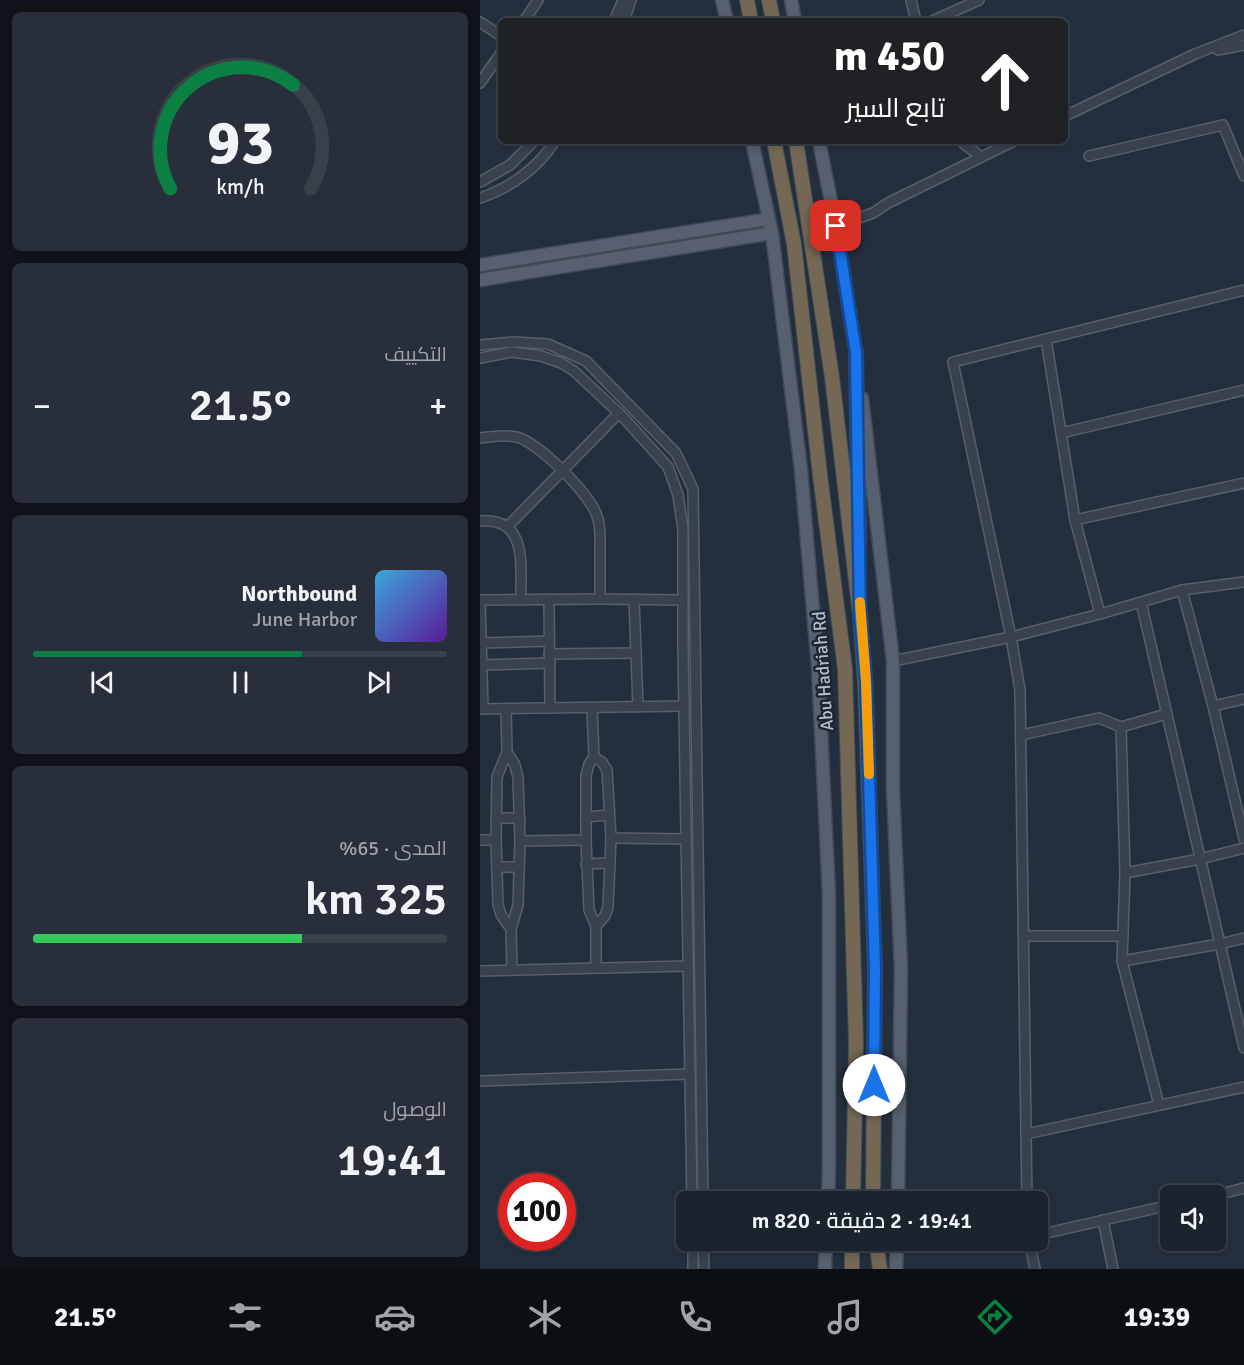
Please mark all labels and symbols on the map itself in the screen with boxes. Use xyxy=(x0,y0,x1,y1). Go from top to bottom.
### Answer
pin xyxy=(810,200,861,251)
street label: Abu Hadriah Rd xyxy=(808,610,838,732)
position arrow xyxy=(842,1053,906,1117)
speed limit sign: 100 xyxy=(498,1173,576,1251)

